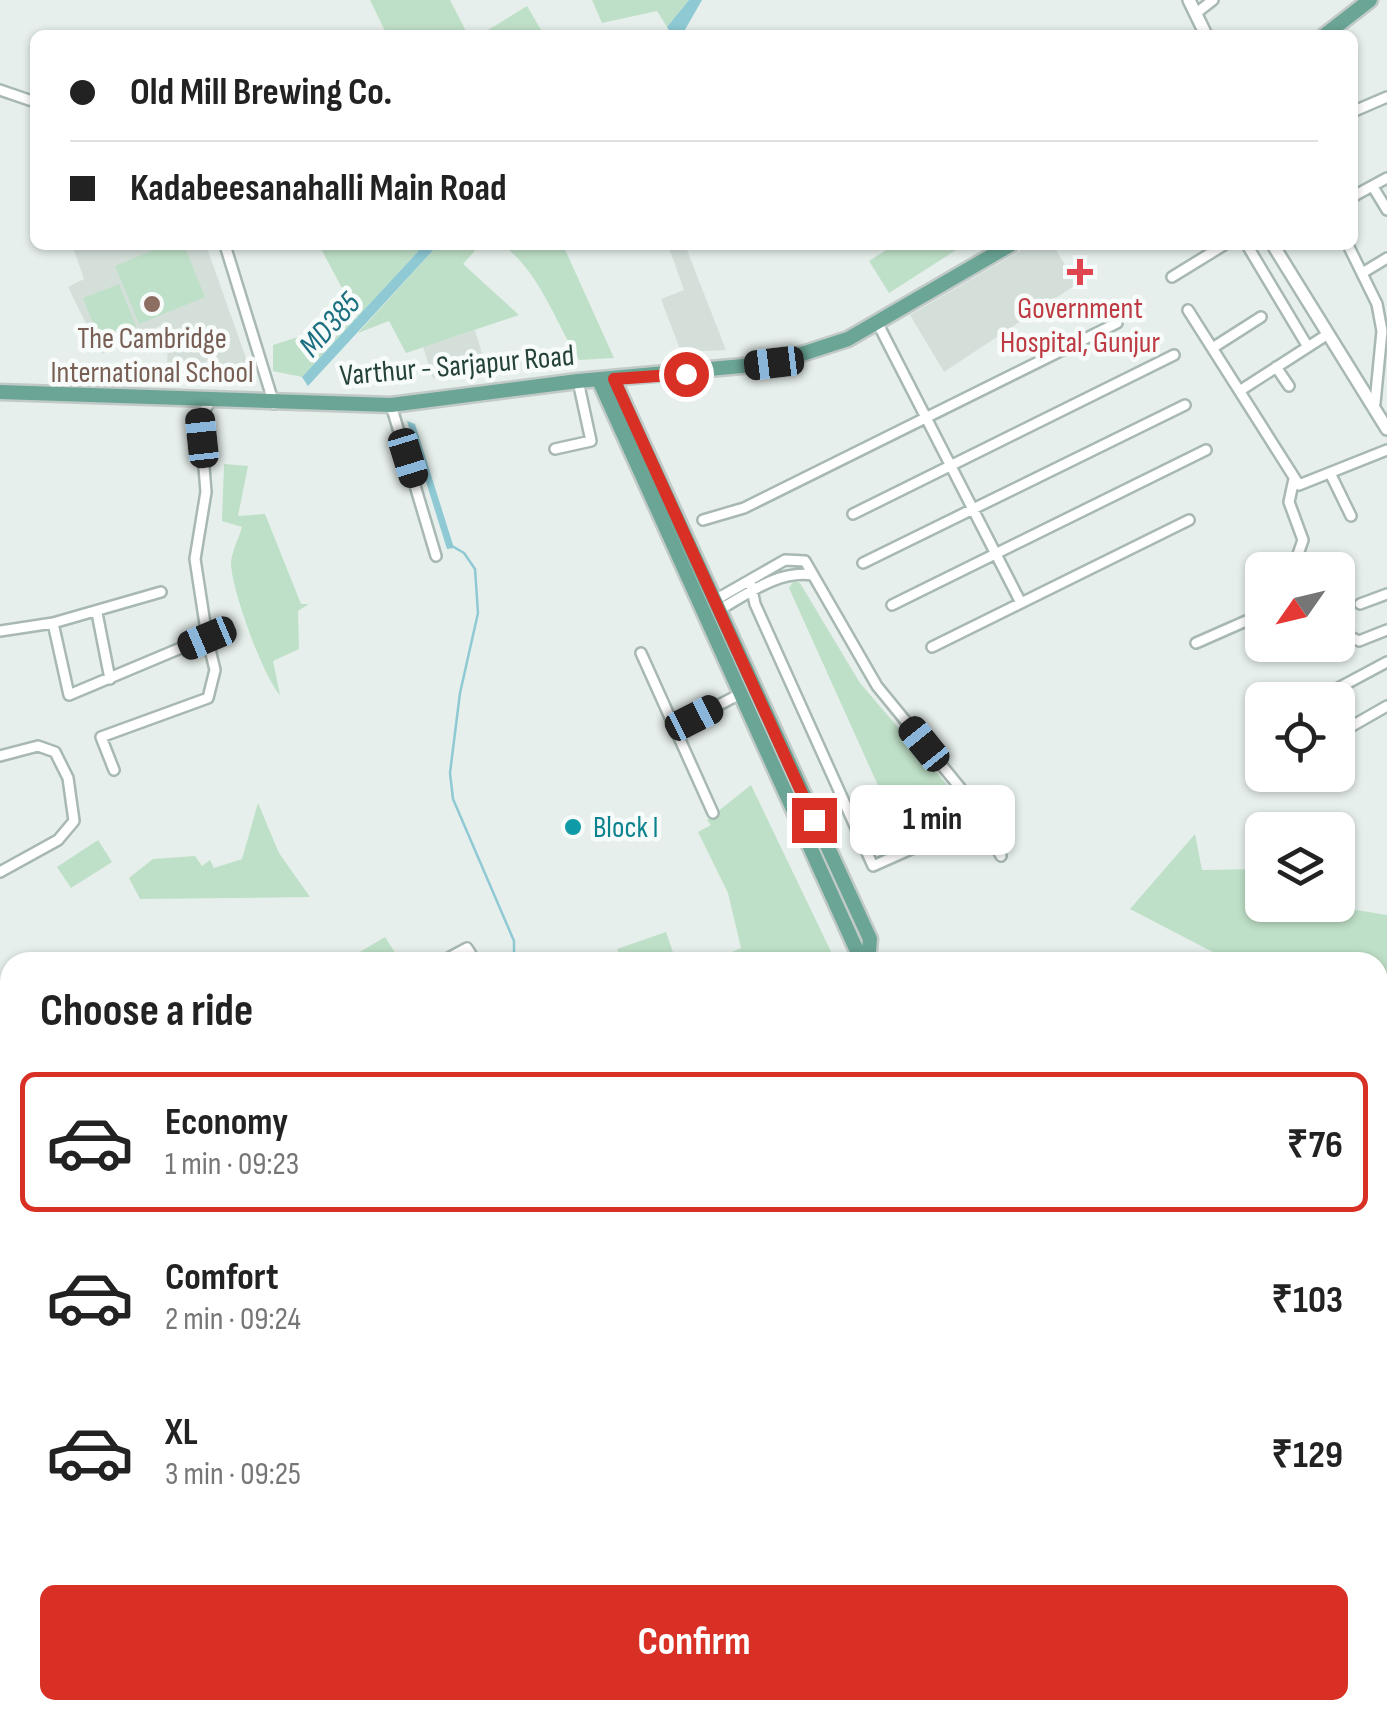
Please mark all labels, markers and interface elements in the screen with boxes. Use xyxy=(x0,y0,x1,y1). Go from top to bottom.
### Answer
text: Old Mill Brewing Co. xyxy=(130,70,392,115)
text: Kadabeesanahalli Main Road xyxy=(130,166,507,211)
marker: Government Hospital, Gunjur xyxy=(1067,259,1093,285)
water label: MD385 xyxy=(291,284,369,365)
place label: Government Hospital, Gunjur xyxy=(1000,291,1160,361)
marker: The Cambridge International School xyxy=(141,293,163,315)
place label: The Cambridge International School xyxy=(50,321,254,391)
street label: Varthur - Sarjapur Road xyxy=(338,338,576,394)
car xyxy=(742,344,806,382)
route start xyxy=(664,352,709,397)
car xyxy=(184,407,220,469)
car xyxy=(385,425,431,491)
north arrow xyxy=(1245,552,1355,662)
map controls xyxy=(1245,552,1355,922)
car xyxy=(174,612,240,664)
button: locate xyxy=(1245,682,1355,792)
car xyxy=(660,691,728,745)
car xyxy=(893,711,955,777)
callout: 1 min xyxy=(849,785,1014,855)
route end xyxy=(792,798,837,843)
text: 1 min xyxy=(903,800,962,839)
place label: Block I xyxy=(593,810,659,846)
button: layers xyxy=(1245,812,1355,922)
marker: Block I xyxy=(562,816,584,838)
text: Choose a ride xyxy=(40,984,253,1039)
icon: car xyxy=(45,1097,135,1187)
text: Economy xyxy=(165,1100,288,1145)
text: ₹76 xyxy=(1287,1123,1343,1168)
text: 1 min · 09:23 xyxy=(165,1145,299,1184)
icon: car xyxy=(45,1252,135,1342)
text: Comfort xyxy=(165,1255,279,1300)
text: ₹103 xyxy=(1271,1278,1343,1323)
text: 2 min · 09:24 xyxy=(165,1300,301,1339)
icon: car xyxy=(45,1407,135,1497)
text: XL xyxy=(165,1410,198,1455)
text: ₹129 xyxy=(1271,1433,1343,1478)
text: 3 min · 09:25 xyxy=(165,1455,301,1494)
button: Confirm xyxy=(40,1585,1348,1700)

